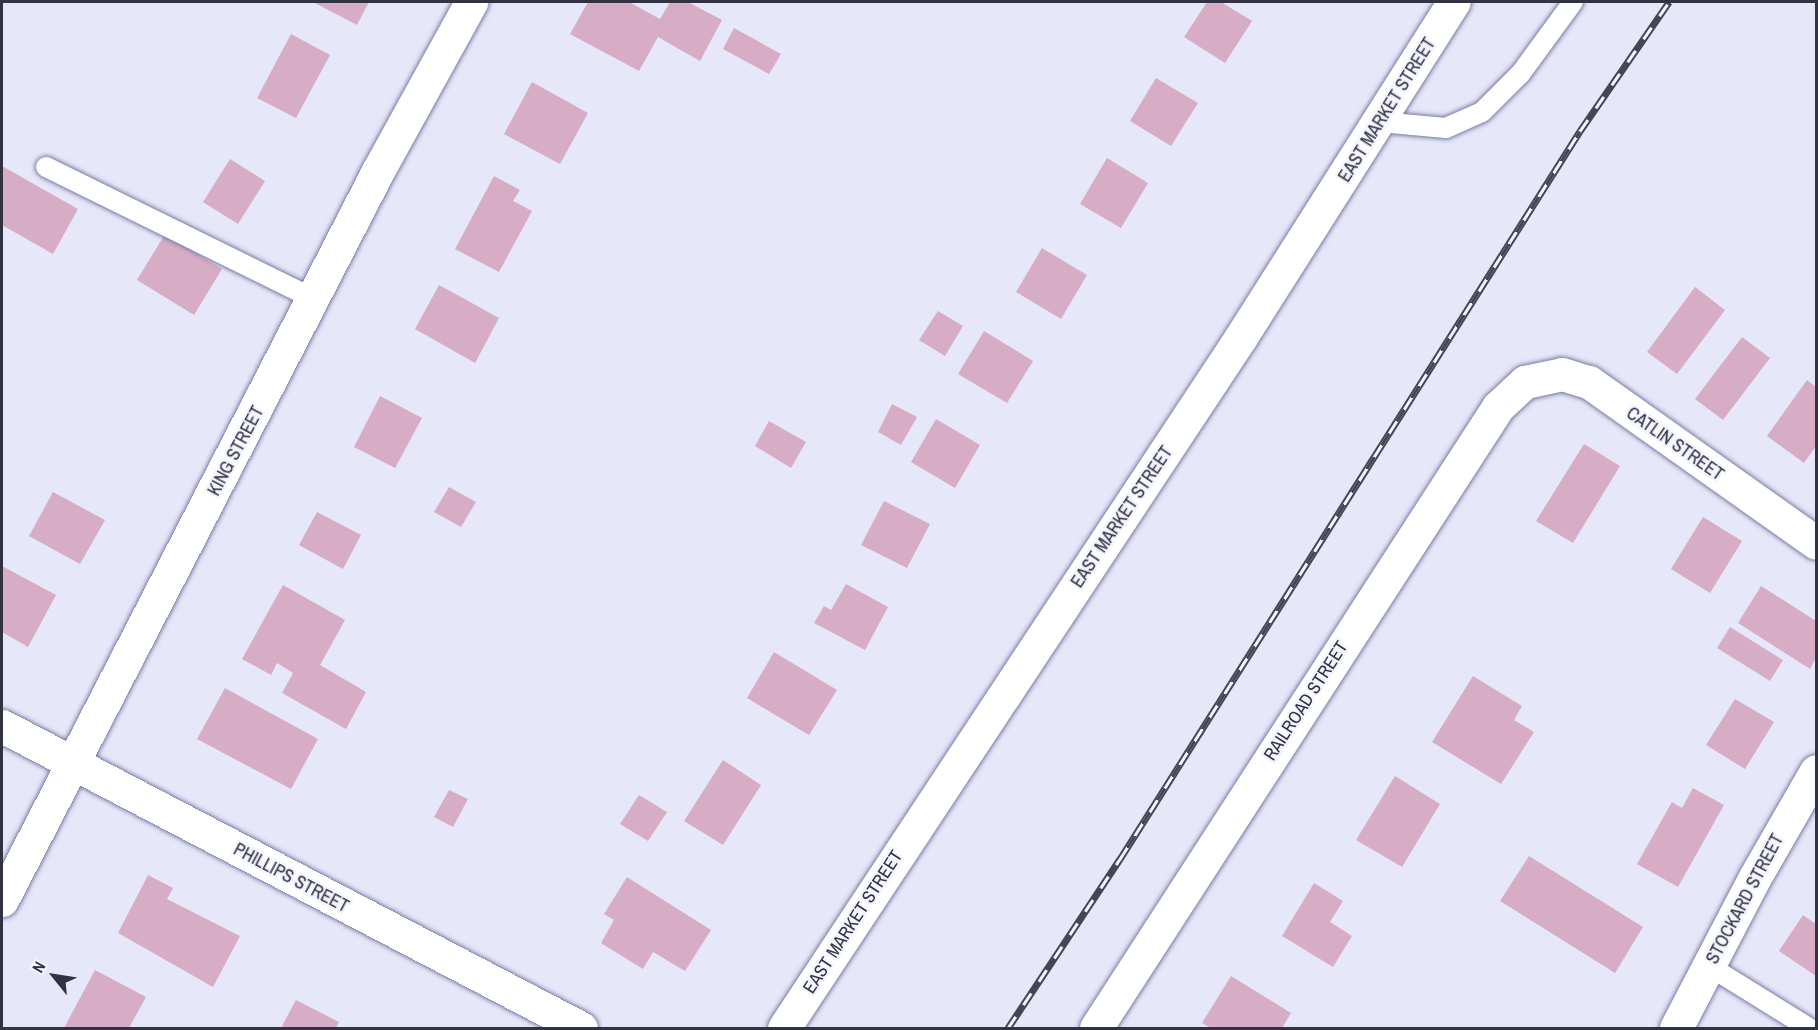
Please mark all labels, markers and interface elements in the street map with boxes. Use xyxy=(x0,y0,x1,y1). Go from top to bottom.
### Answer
street label: EAST MARKET STREET xyxy=(1334,34,1440,186)
street label: KING STREET xyxy=(203,402,269,500)
street label: CATLIN STREET xyxy=(1622,403,1728,485)
street label: EAST MARKET STREET xyxy=(1066,442,1178,592)
street label: RAILROAD STREET xyxy=(1259,637,1353,765)
street label: STOCKARD STREET xyxy=(1702,830,1788,968)
street label: PHILLIPS STREET xyxy=(230,839,352,917)
street label: EAST MARKET STREET xyxy=(799,846,907,998)
north arrow xyxy=(24,946,84,1006)
text: N xyxy=(27,957,50,977)

